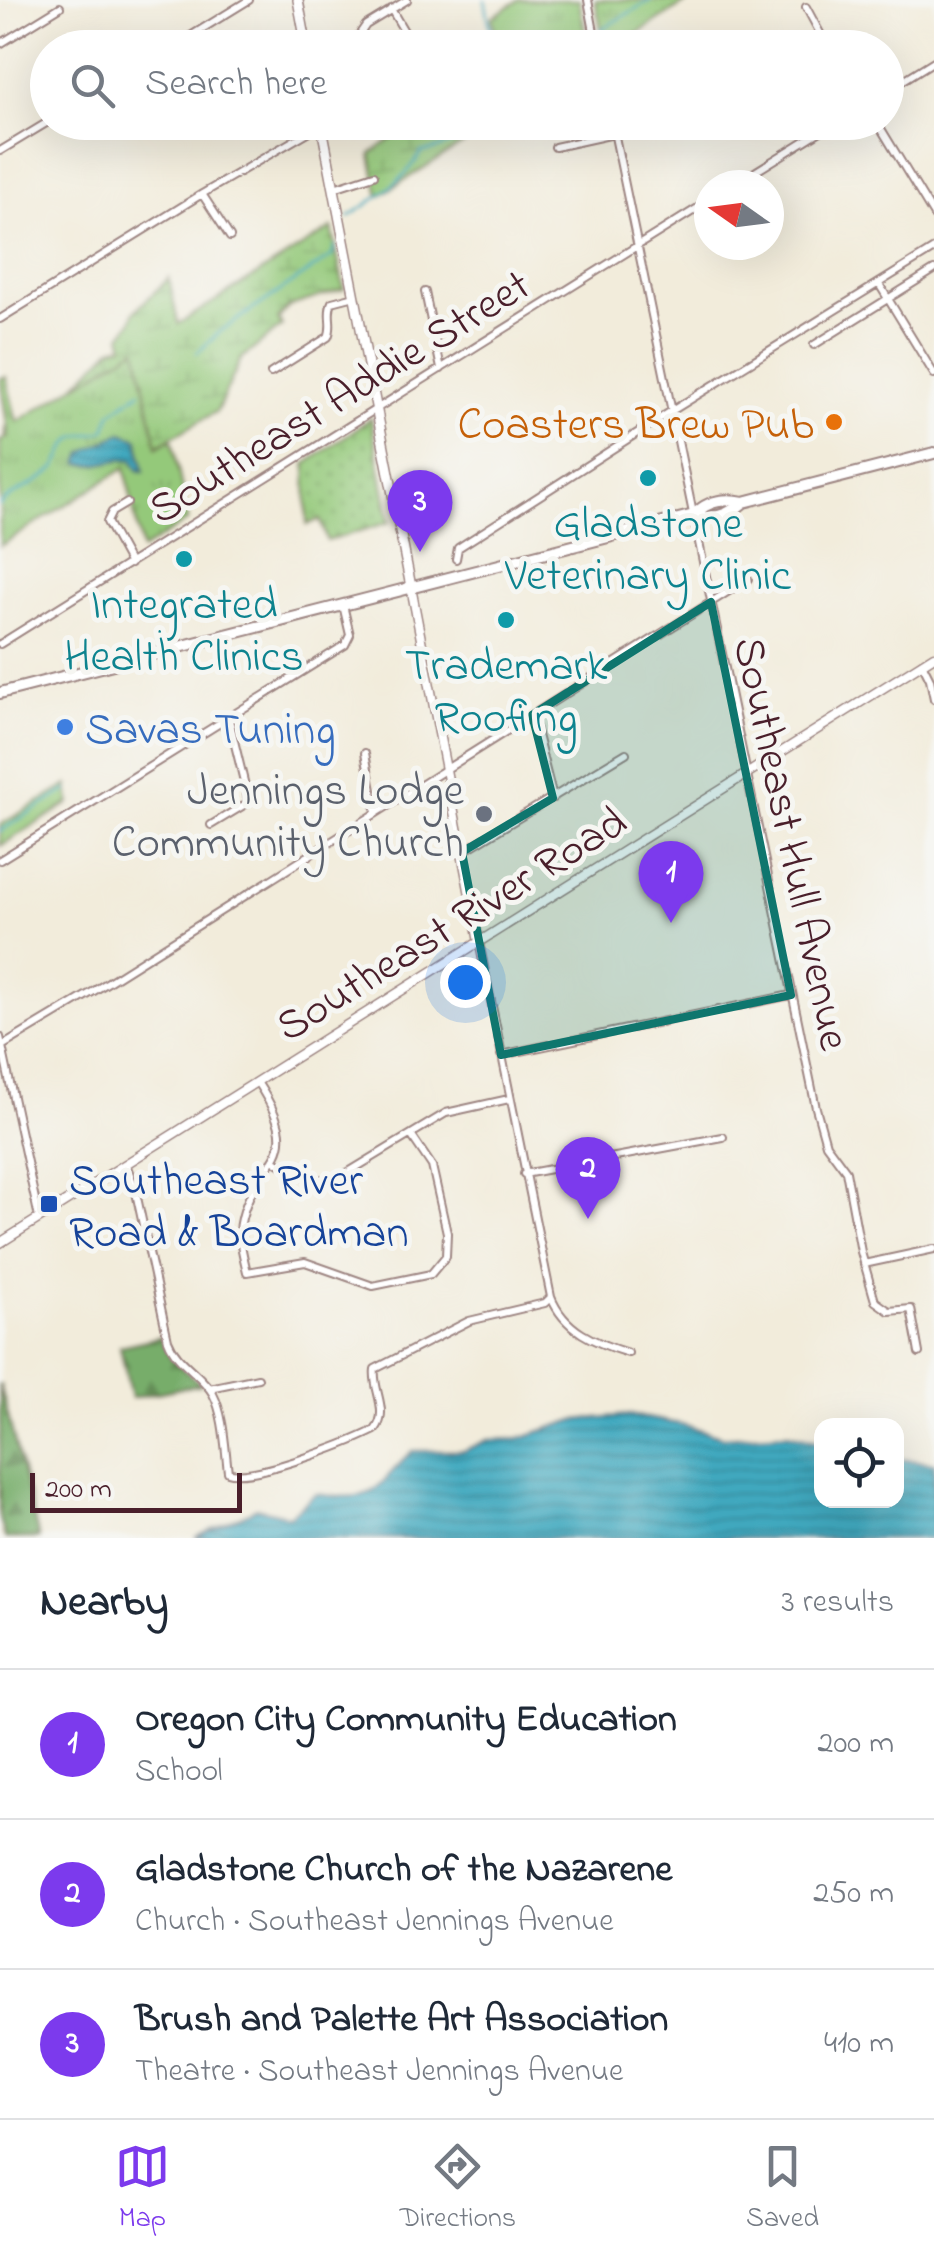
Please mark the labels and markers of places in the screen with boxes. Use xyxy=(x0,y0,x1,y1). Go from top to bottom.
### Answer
place label: Coasters Brew Pub xyxy=(457,394,814,460)
marker: Coasters Brew Pub xyxy=(823,411,845,433)
marker: Gladstone Veterinary Clinic xyxy=(637,467,659,489)
pin: 3 xyxy=(388,470,452,552)
place label: Gladstone Veterinary Clinic xyxy=(504,493,791,611)
marker: Integrated Health Clinics xyxy=(173,548,195,570)
place label: Integrated Health Clinics xyxy=(64,574,304,692)
marker: Trademark Roofing xyxy=(495,609,517,631)
place label: Trademark Roofing xyxy=(405,635,607,754)
place label: Savas Tuning xyxy=(85,699,335,766)
marker: Savas Tuning xyxy=(54,716,76,738)
place label: Jennings Lodge Community Church xyxy=(112,760,465,878)
marker: Jennings Lodge Community Church xyxy=(473,803,495,825)
pin: 1 xyxy=(638,840,704,923)
pin: 2 xyxy=(556,1136,620,1219)
place label: Southeast River Road & Boardman xyxy=(69,1150,409,1268)
marker: Southeast River Road & Boardman xyxy=(38,1193,60,1215)

